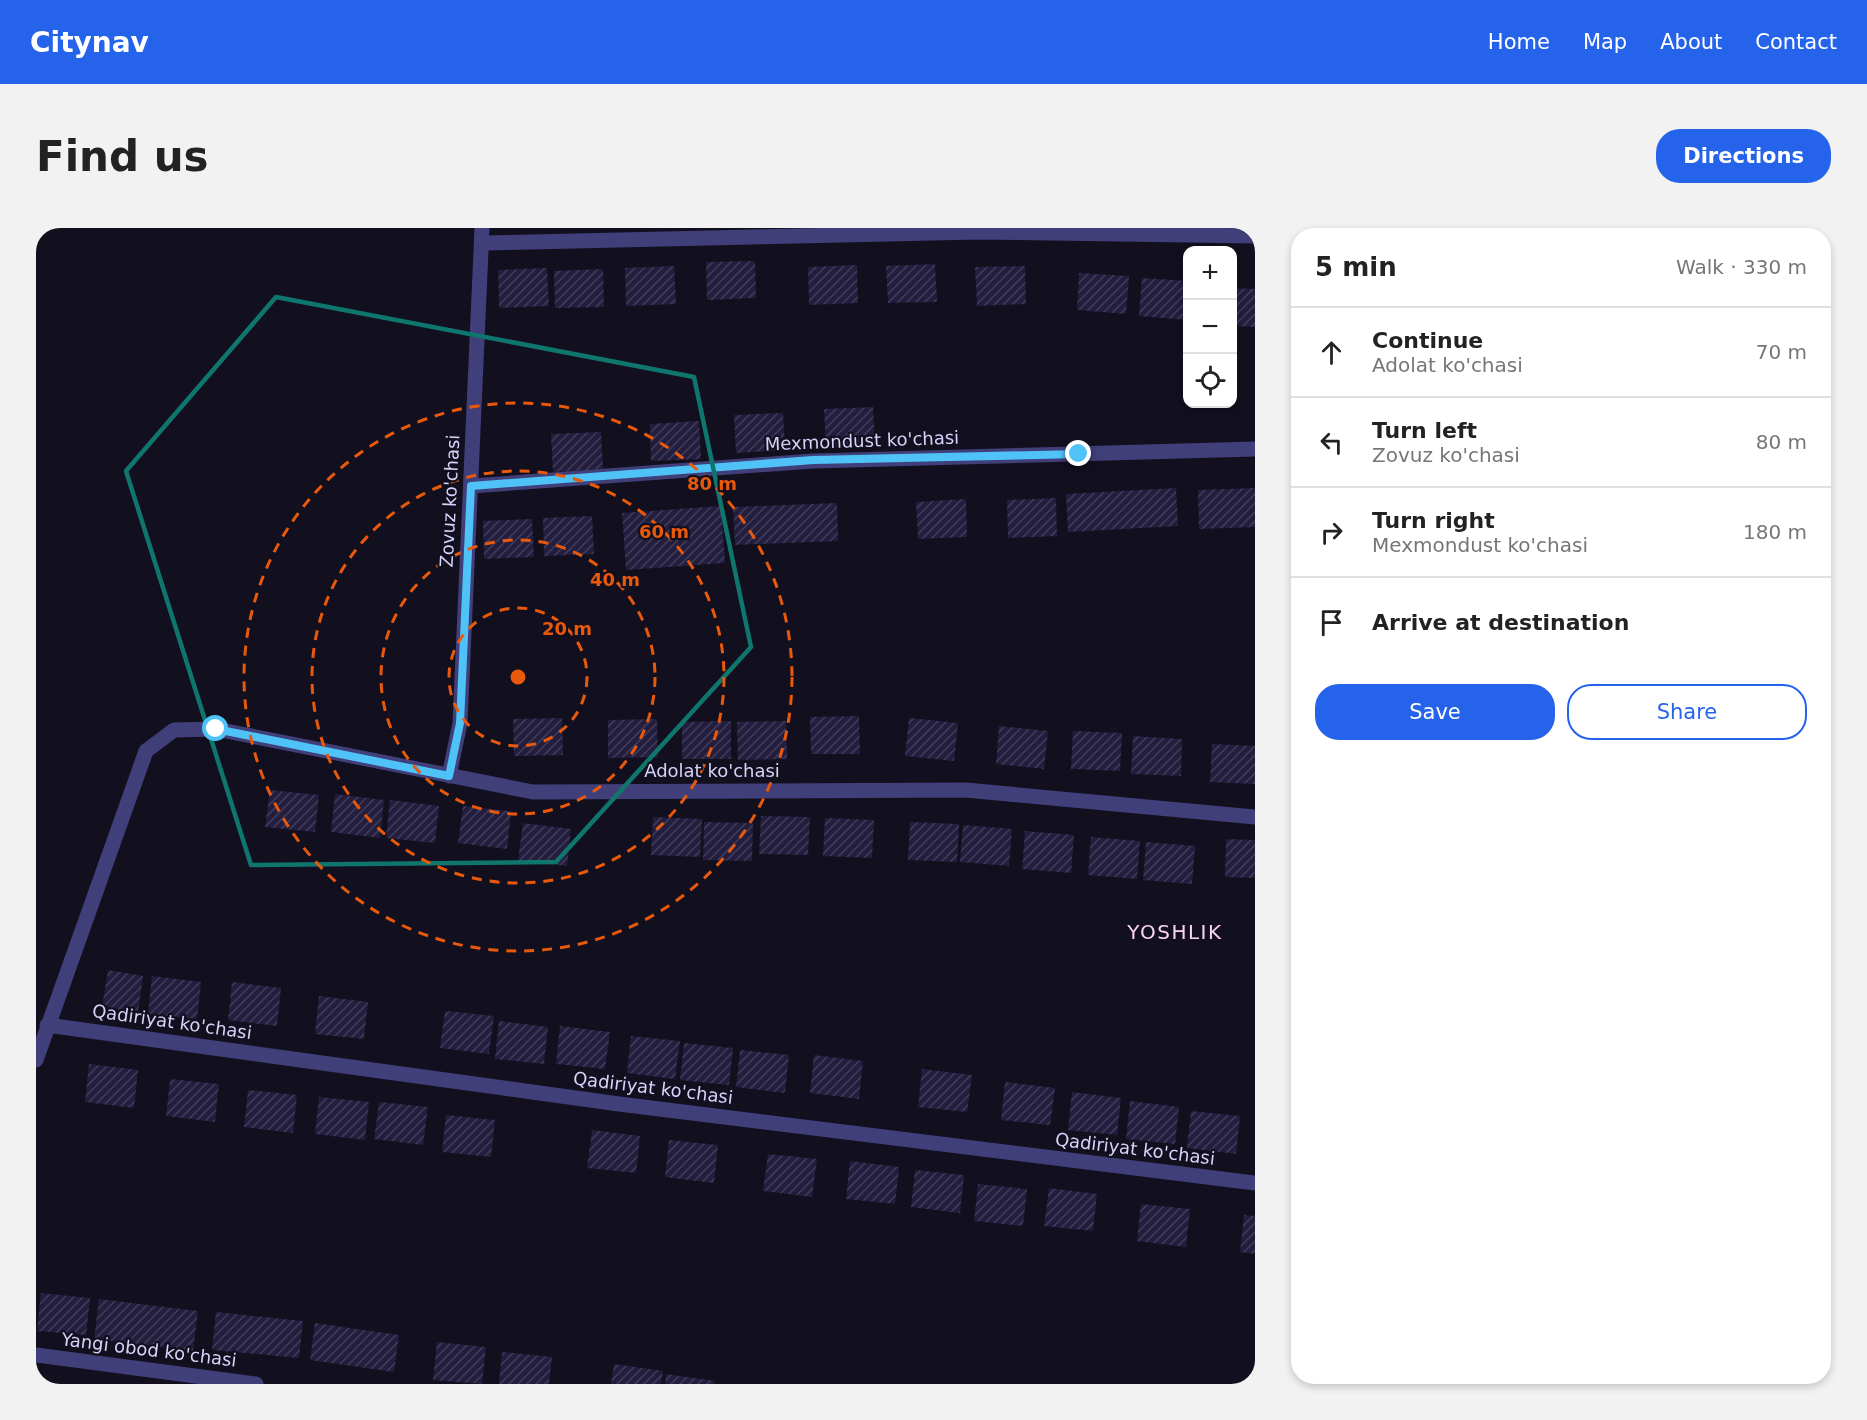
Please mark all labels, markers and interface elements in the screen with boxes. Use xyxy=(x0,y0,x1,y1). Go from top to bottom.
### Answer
text: Citynav xyxy=(30,26,149,59)
text: Home xyxy=(1488,30,1550,54)
text: Map xyxy=(1583,30,1627,54)
text: About xyxy=(1660,30,1722,54)
text: Contact xyxy=(1755,30,1837,54)
button: Directions xyxy=(1656,129,1831,183)
text: Find us xyxy=(36,132,209,181)
map controls xyxy=(1183,246,1237,408)
button: + xyxy=(1183,246,1237,300)
text: 5 min xyxy=(1315,252,1397,282)
text: Walk · 330 m xyxy=(1676,255,1807,279)
button: − xyxy=(1183,300,1237,354)
text: Continue xyxy=(1372,328,1483,353)
icon: ahead xyxy=(1315,336,1348,369)
text: 70 m xyxy=(1756,340,1807,364)
text: Adolat ko'chasi xyxy=(1372,353,1523,377)
button: locate xyxy=(1183,354,1237,408)
text: Turn left xyxy=(1372,418,1477,443)
icon: left xyxy=(1315,426,1348,459)
street label: Mexmondust ko'chasi xyxy=(765,427,959,454)
text: 80 m xyxy=(1756,430,1807,454)
street label: Zovuz ko'chasi xyxy=(436,434,463,568)
route end xyxy=(1065,440,1091,466)
text: Zovuz ko'chasi xyxy=(1372,443,1520,467)
text: 80 m xyxy=(687,473,737,494)
text: Turn right xyxy=(1372,508,1495,533)
icon: right xyxy=(1315,516,1348,549)
text: 180 m xyxy=(1743,520,1807,544)
text: 60 m xyxy=(639,521,689,542)
text: Mexmondust ko'chasi xyxy=(1372,533,1588,557)
text: 40 m xyxy=(590,569,640,590)
icon: arrive xyxy=(1315,606,1348,639)
text: Arrive at destination xyxy=(1372,610,1629,635)
text: 20 m xyxy=(542,618,592,639)
centre of rings xyxy=(508,667,528,687)
button: Save xyxy=(1315,684,1555,740)
button: Share xyxy=(1567,684,1807,740)
route start xyxy=(202,715,228,741)
street label: Adolat ko'chasi xyxy=(644,760,780,781)
district label: YOSHLIK xyxy=(1126,920,1223,944)
street label: Qadiriyat ko'chasi xyxy=(91,1000,253,1043)
street label: Qadiriyat ko'chasi xyxy=(572,1067,734,1108)
street label: Qadiriyat ko'chasi xyxy=(1054,1128,1216,1169)
street label: Yangi obod ko'chasi xyxy=(59,1328,238,1371)

